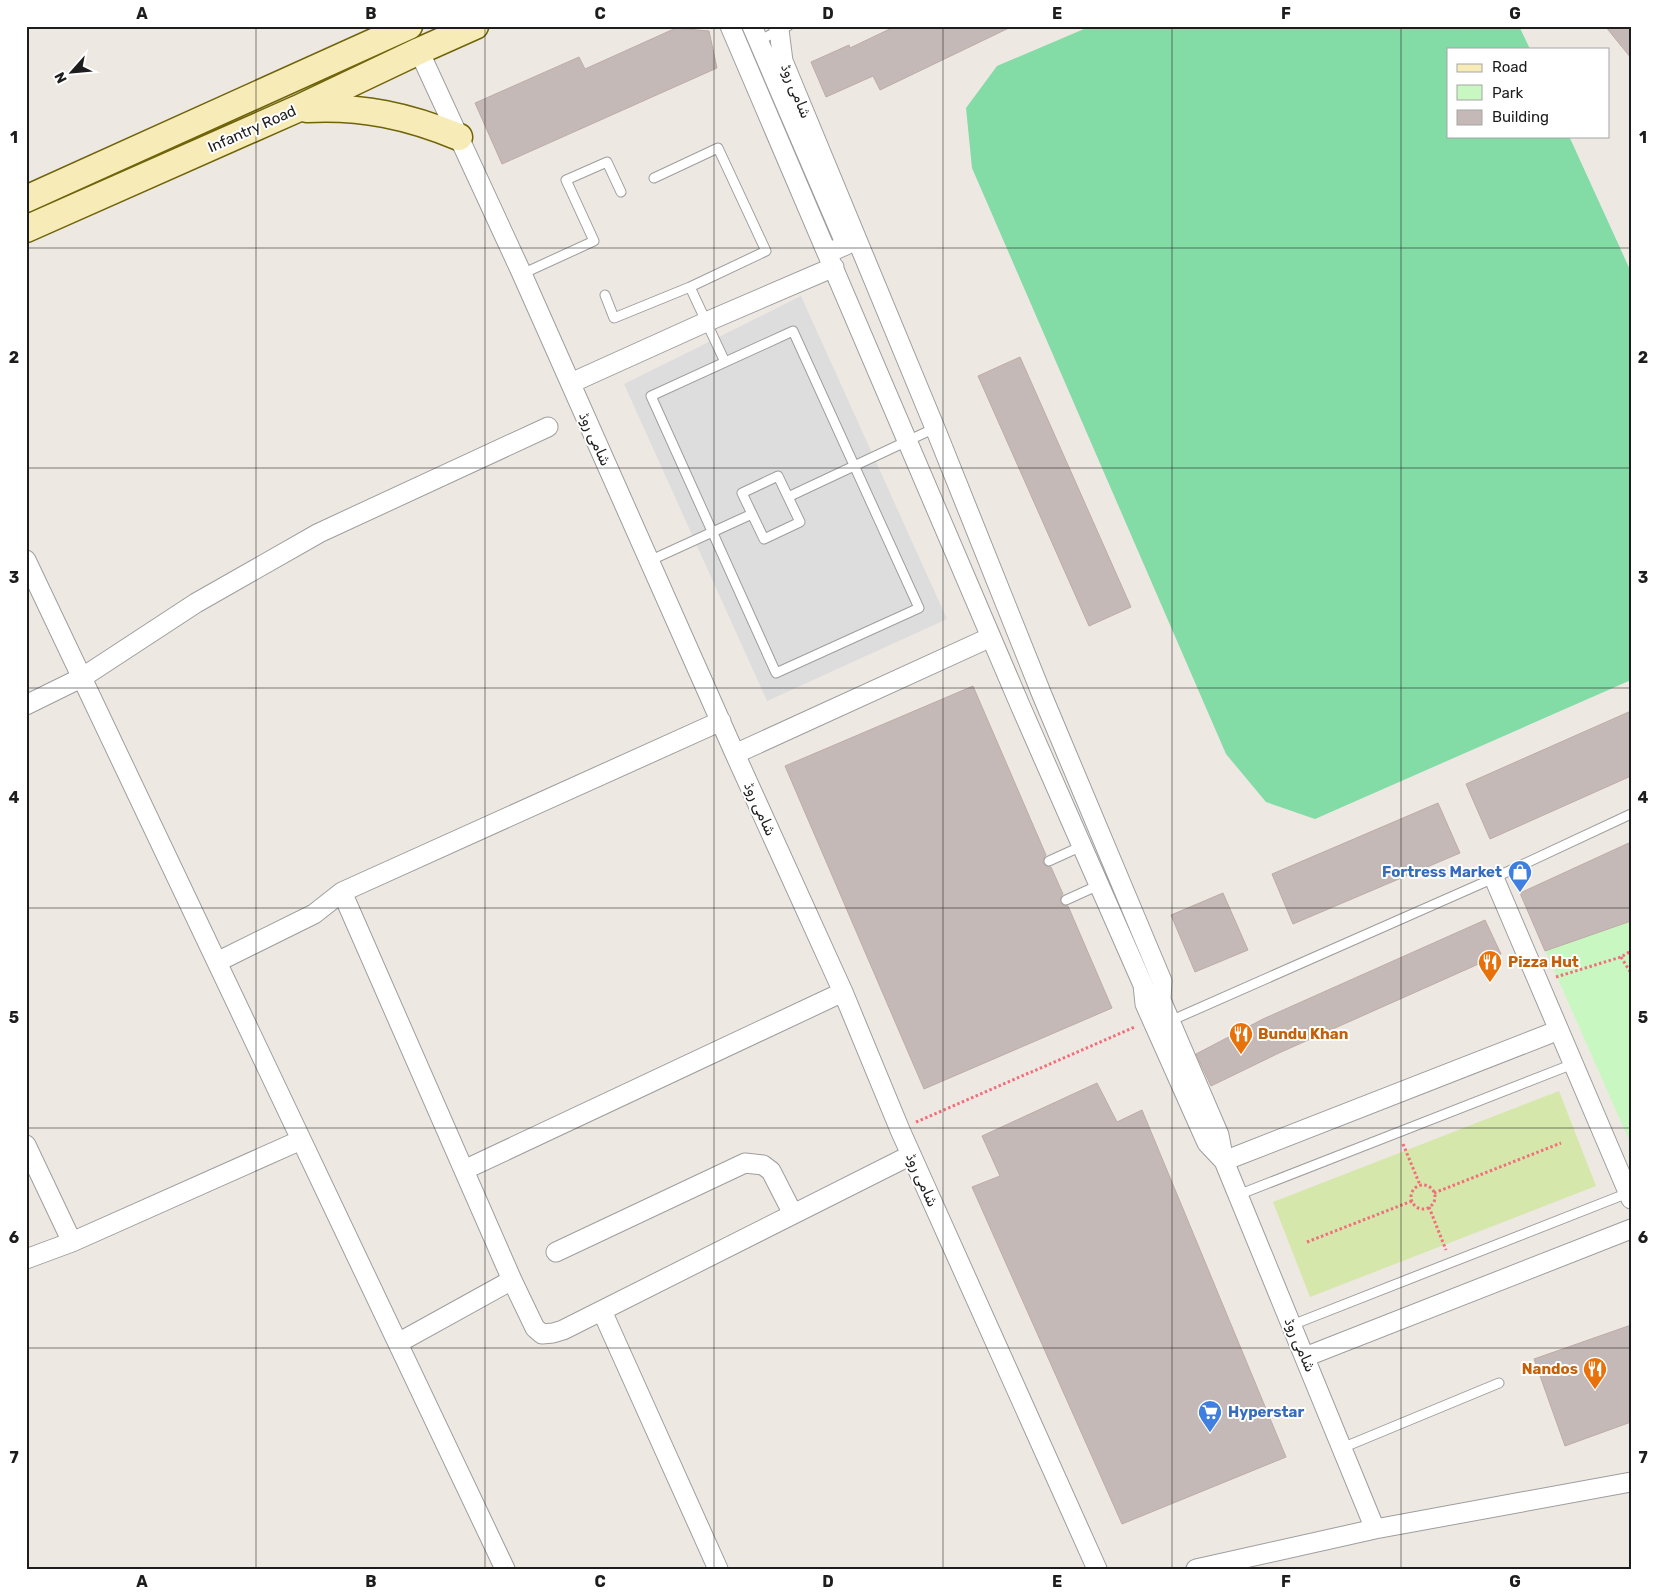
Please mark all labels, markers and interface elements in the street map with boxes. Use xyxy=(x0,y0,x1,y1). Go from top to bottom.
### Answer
text: A xyxy=(136,4,148,23)
text: B xyxy=(365,4,377,23)
text: C xyxy=(594,4,606,23)
text: D xyxy=(822,4,834,23)
text: E xyxy=(1052,4,1062,23)
text: F xyxy=(1281,4,1291,23)
text: G xyxy=(1509,4,1521,23)
north arrow xyxy=(48,48,98,98)
legend xyxy=(1447,48,1610,138)
text: Road xyxy=(1492,58,1528,76)
street label: شامی روڈ xyxy=(776,61,815,121)
text: N xyxy=(51,69,71,86)
text: Park xyxy=(1492,84,1523,102)
street label: Infantry Road xyxy=(205,102,299,156)
text: Building xyxy=(1492,108,1549,126)
text: 1 xyxy=(10,128,18,147)
text: 1 xyxy=(1639,128,1647,147)
text: 2 xyxy=(9,348,19,367)
text: 2 xyxy=(1638,348,1648,367)
street label: شامی روڈ xyxy=(574,409,615,469)
text: 3 xyxy=(9,568,19,587)
text: 3 xyxy=(1638,568,1648,587)
street label: شامی روڈ xyxy=(739,779,780,839)
text: 4 xyxy=(9,788,20,807)
text: 4 xyxy=(1638,788,1649,807)
shop icon: Fortress Market xyxy=(1507,859,1533,893)
place label: Fortress Market xyxy=(1382,863,1502,881)
restaurant icon: Pizza Hut xyxy=(1477,949,1503,983)
place label: Pizza Hut xyxy=(1508,953,1579,971)
text: 5 xyxy=(9,1008,19,1027)
text: 5 xyxy=(1638,1008,1648,1027)
restaurant icon: Bundu Khan xyxy=(1228,1021,1254,1055)
place label: Bundu Khan xyxy=(1258,1025,1348,1043)
street label: شامی روڈ xyxy=(901,1150,942,1210)
text: 6 xyxy=(9,1228,19,1247)
text: 6 xyxy=(1638,1228,1648,1247)
street label: شامی روڈ xyxy=(1280,1315,1319,1375)
restaurant icon: Nandos xyxy=(1582,1356,1608,1390)
place label: Nandos xyxy=(1522,1360,1578,1378)
supermarket icon: Hyperstar xyxy=(1197,1399,1223,1433)
place label: Hyperstar xyxy=(1228,1403,1304,1421)
text: 7 xyxy=(9,1448,19,1467)
text: 7 xyxy=(1638,1448,1648,1467)
text: A xyxy=(136,1572,148,1591)
text: B xyxy=(365,1572,377,1591)
text: C xyxy=(594,1572,606,1591)
text: D xyxy=(822,1572,834,1591)
text: E xyxy=(1052,1572,1062,1591)
text: F xyxy=(1281,1572,1291,1591)
text: G xyxy=(1509,1572,1521,1591)

